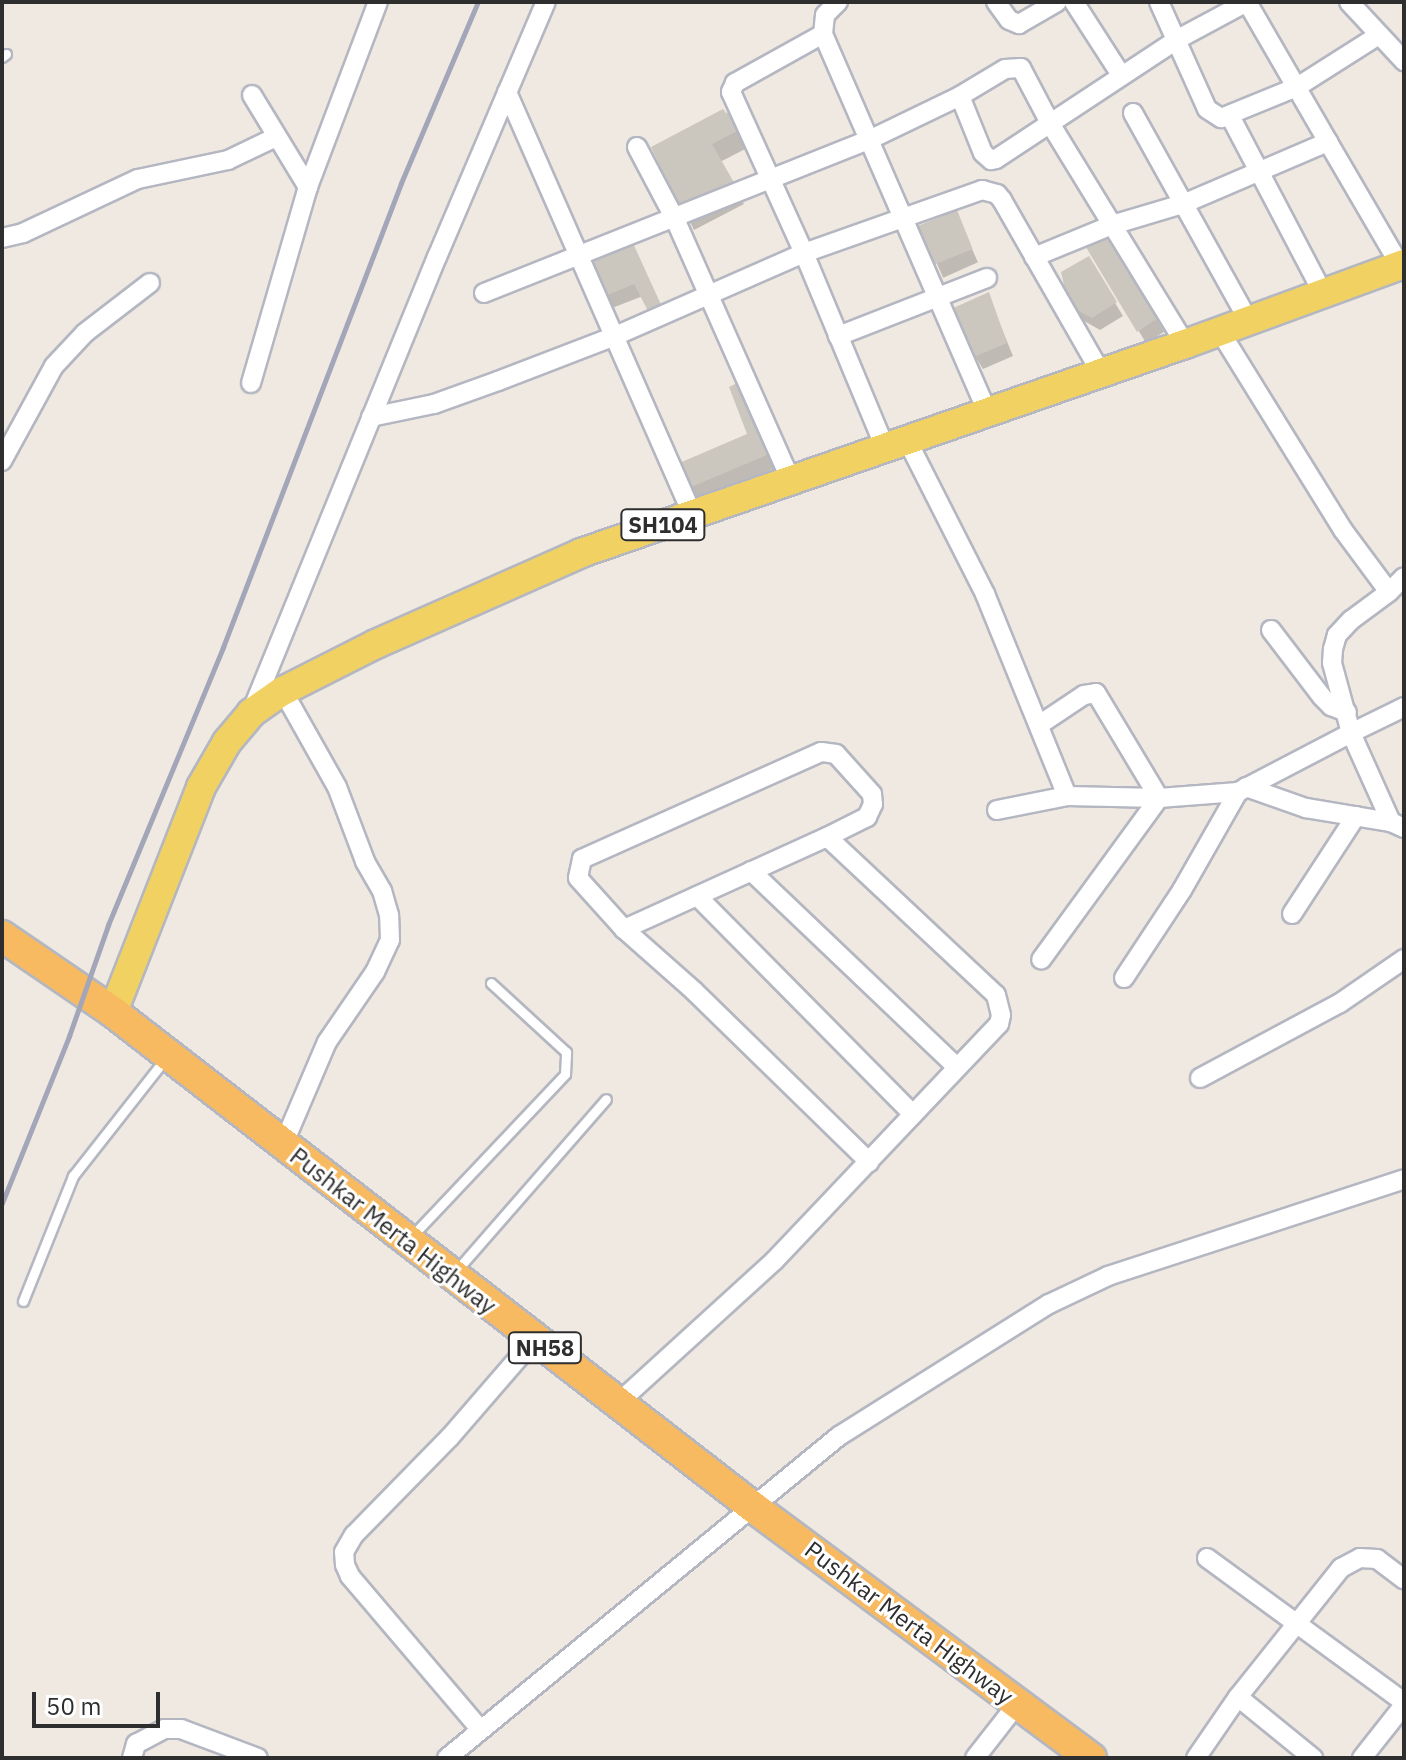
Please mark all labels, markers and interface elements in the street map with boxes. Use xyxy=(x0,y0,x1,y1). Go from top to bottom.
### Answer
road number: SH104 xyxy=(619,507,707,543)
street label: Pushkar Merta Highway xyxy=(284,1142,502,1320)
road number: NH58 xyxy=(507,1330,583,1366)
street label: Pushkar Merta Highway xyxy=(799,1535,1019,1711)
scale bar xyxy=(36,1676,164,1726)
text: 50 m xyxy=(46,1690,101,1722)

